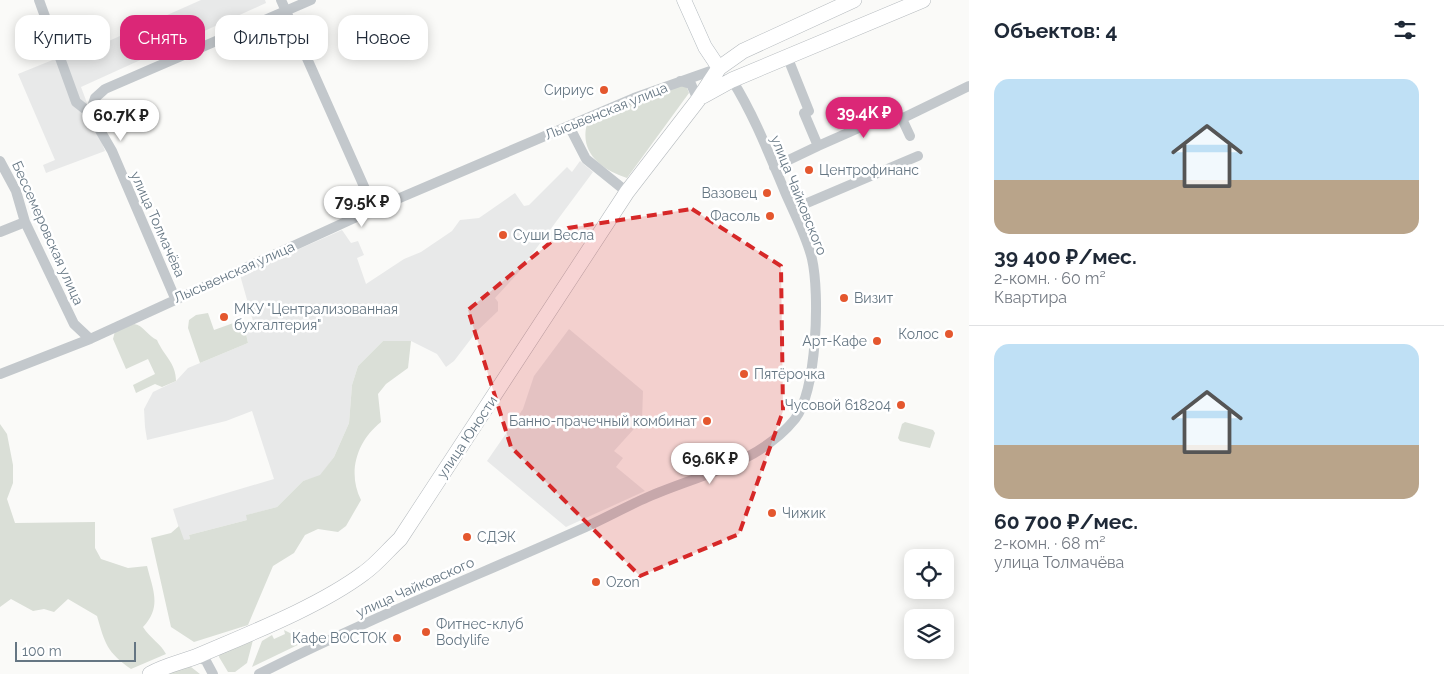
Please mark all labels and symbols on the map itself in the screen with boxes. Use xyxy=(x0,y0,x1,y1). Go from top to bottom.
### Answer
street label: Лысьвенская улица xyxy=(542,79,670,143)
place label: Сириус xyxy=(544,82,594,98)
marker: Сириус xyxy=(598,84,610,96)
pin: 39.4K ₽ xyxy=(818,96,910,139)
pin: 60.7K ₽ xyxy=(75,100,167,142)
street label: улица Чайковского xyxy=(768,133,830,257)
street label: Бессемеровская улица xyxy=(9,159,87,307)
place label: Центрофинанс xyxy=(819,162,919,178)
marker: Центрофинанс xyxy=(803,164,815,176)
street label: улица Толмачёва xyxy=(127,169,189,279)
place label: Вазовец xyxy=(701,185,757,201)
pin: 79.5K ₽ xyxy=(316,186,408,228)
marker: Вазовец xyxy=(761,187,773,199)
place label: Фасоль xyxy=(710,208,760,224)
marker: Фасоль xyxy=(764,210,776,222)
place label: Суши Весла xyxy=(513,227,594,243)
marker: Суши Весла xyxy=(497,229,509,241)
street label: Лысьвенская улица xyxy=(171,238,297,306)
place label: Визит xyxy=(854,290,893,306)
marker: Визит xyxy=(838,292,850,304)
place label: МКУ "Централизованная бухгалтерия" xyxy=(234,301,398,333)
marker: МКУ "Централизованная бухгалтерия" xyxy=(218,311,230,323)
place label: Колос xyxy=(898,326,939,342)
marker: Колос xyxy=(943,328,955,340)
place label: Арт-Кафе xyxy=(802,333,867,349)
marker: Арт-Кафе xyxy=(871,335,883,347)
place label: Пятёрочка xyxy=(754,366,825,382)
marker: Пятёрочка xyxy=(738,368,750,380)
street label: улица Юности xyxy=(434,393,500,481)
place label: Чусовой 618204 xyxy=(785,397,891,413)
marker: Чусовой 618204 xyxy=(895,399,907,411)
place label: Банно-прачечный комбинат xyxy=(509,413,697,429)
marker: Банно-прачечный комбинат xyxy=(701,415,713,427)
pin: 69.6K ₽ xyxy=(664,442,756,485)
place label: Чижик xyxy=(782,505,826,521)
marker: Чижик xyxy=(766,507,778,519)
place label: СДЭК xyxy=(477,529,516,545)
marker: СДЭК xyxy=(461,531,473,543)
street label: улица Чайковского xyxy=(353,554,477,620)
place label: Ozon xyxy=(606,574,640,590)
marker: Ozon xyxy=(590,576,602,588)
place label: Фитнес-клуб Bodylife xyxy=(436,616,524,648)
marker: Фитнес-клуб Bodylife xyxy=(420,626,432,638)
place label: Кафе ВОСТОК xyxy=(292,630,387,646)
marker: Кафе ВОСТОК xyxy=(391,632,403,644)
scale bar xyxy=(15,639,136,662)

